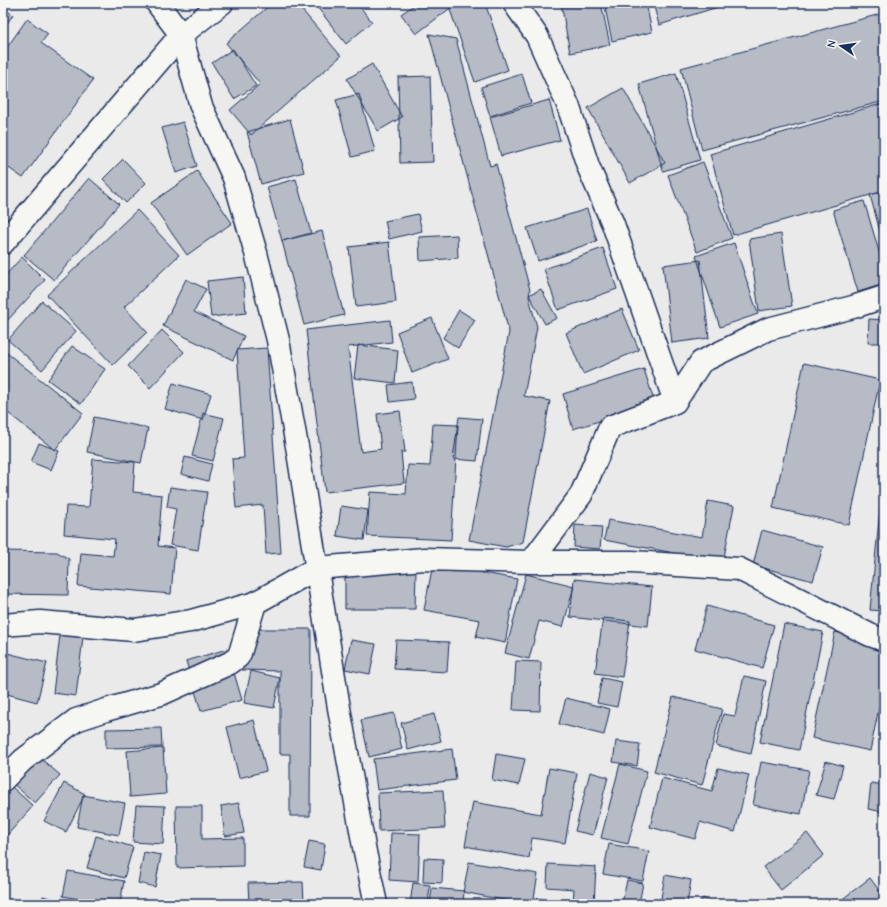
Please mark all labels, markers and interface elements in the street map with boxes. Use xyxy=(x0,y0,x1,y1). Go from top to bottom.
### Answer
north arrow xyxy=(821,26,861,66)
text: N xyxy=(825,39,839,49)

